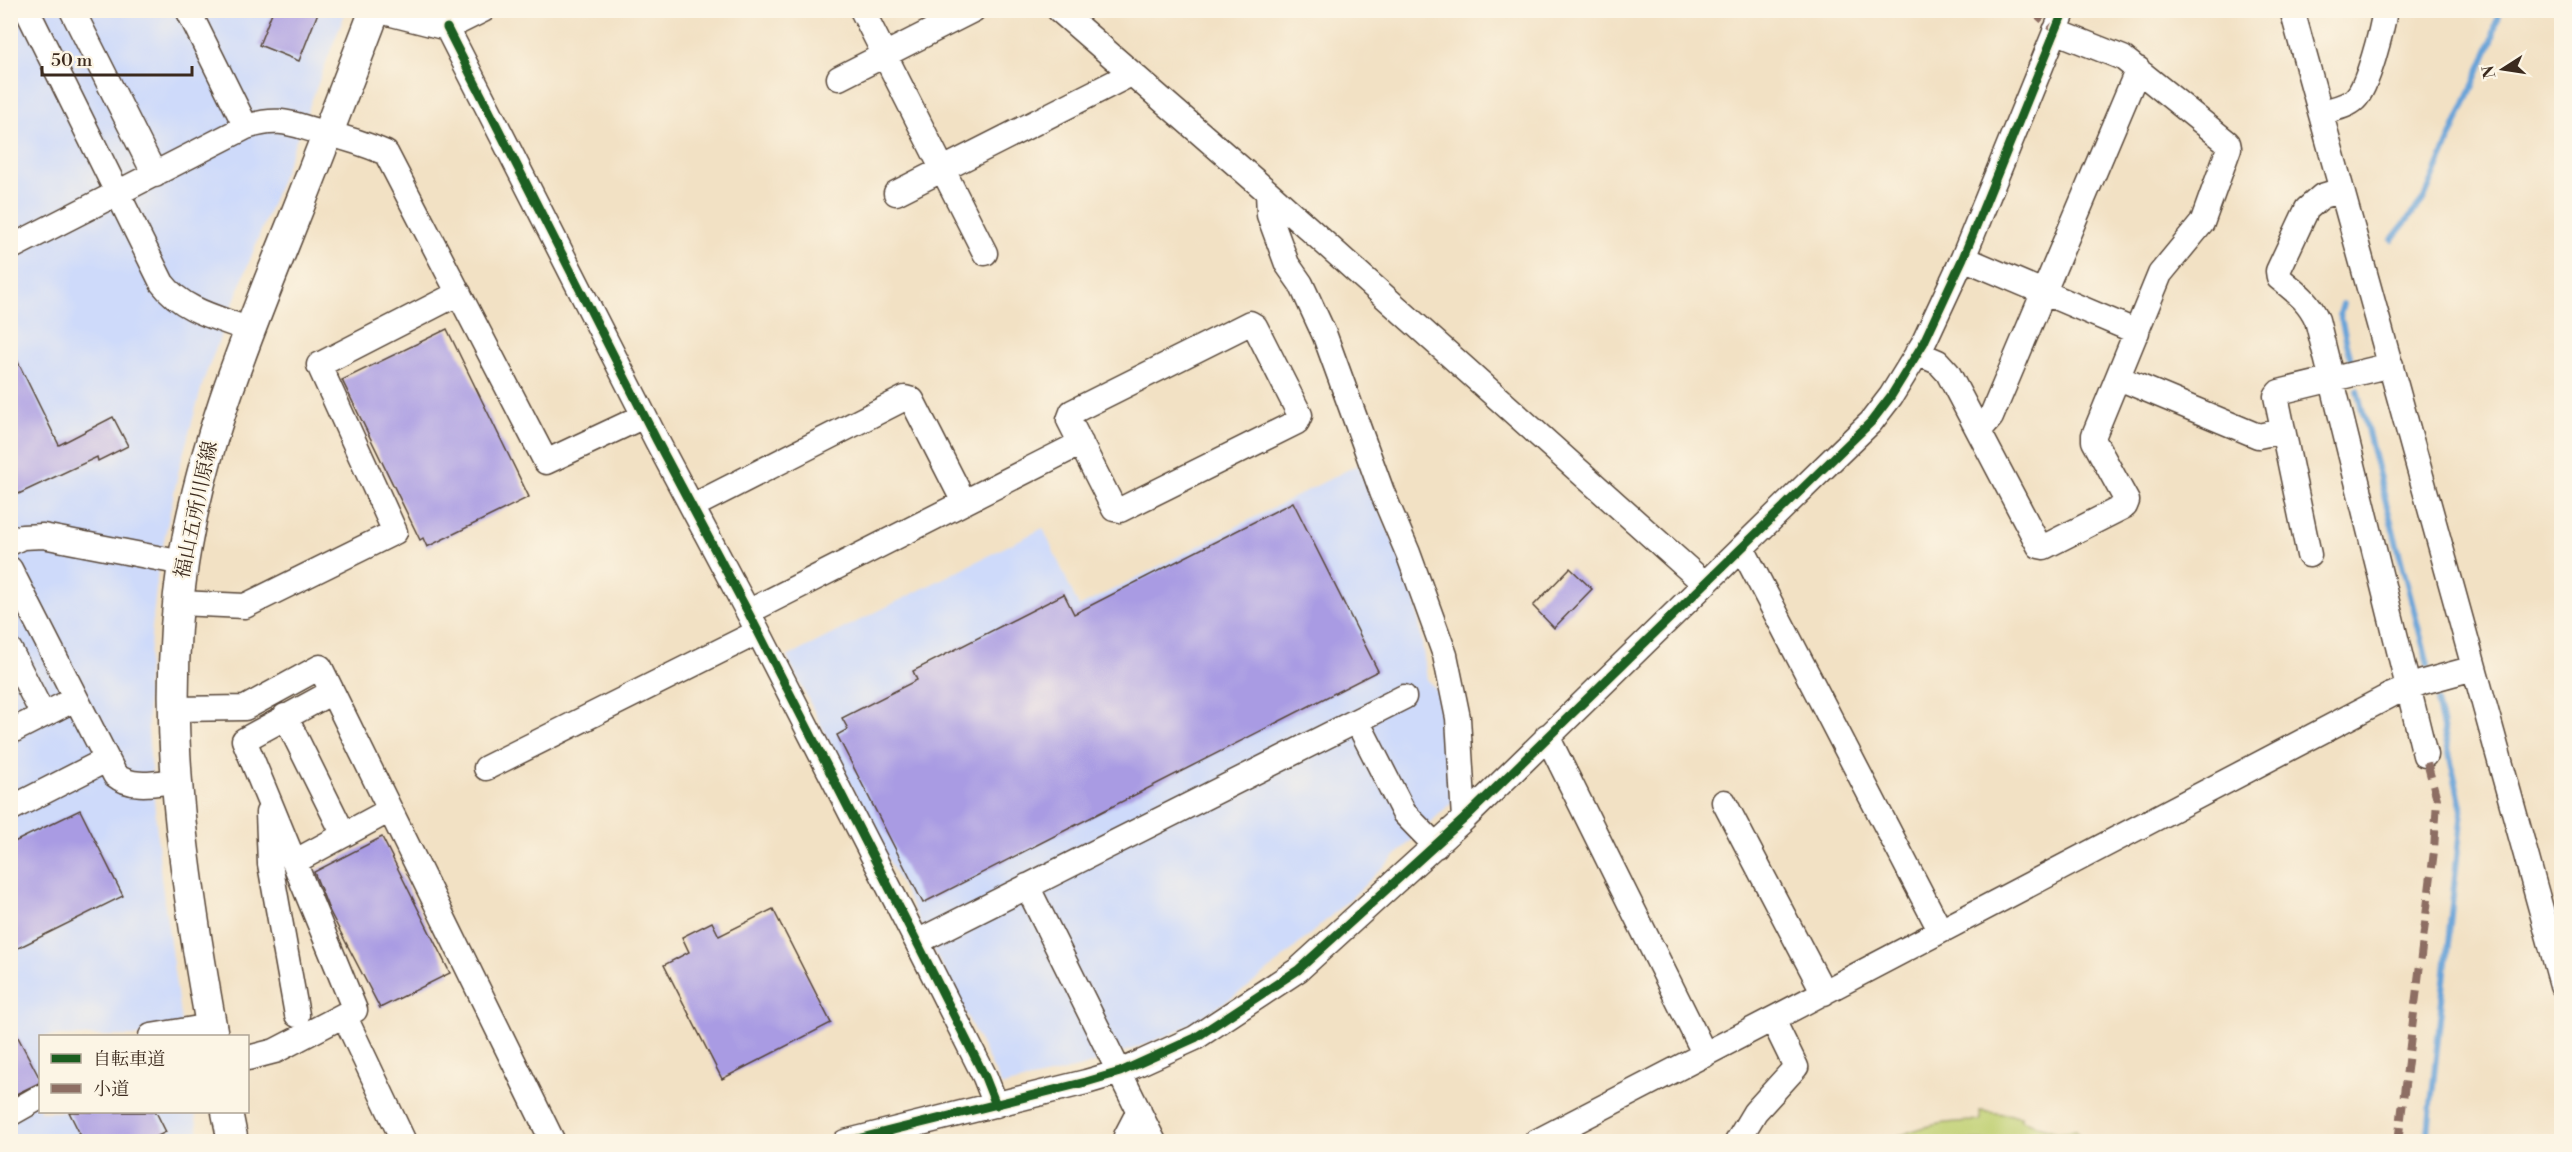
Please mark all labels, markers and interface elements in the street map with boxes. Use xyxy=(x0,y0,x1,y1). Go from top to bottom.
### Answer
scale bar xyxy=(42,39,192,77)
north arrow xyxy=(2473,39,2533,99)
text: 50 m xyxy=(51,49,93,72)
text: N xyxy=(2478,63,2500,80)
street label: 福山五所川原線 xyxy=(170,439,224,581)
legend xyxy=(39,1035,249,1113)
text: 自転車道 xyxy=(93,1048,165,1071)
text: 小道 xyxy=(93,1078,129,1101)

